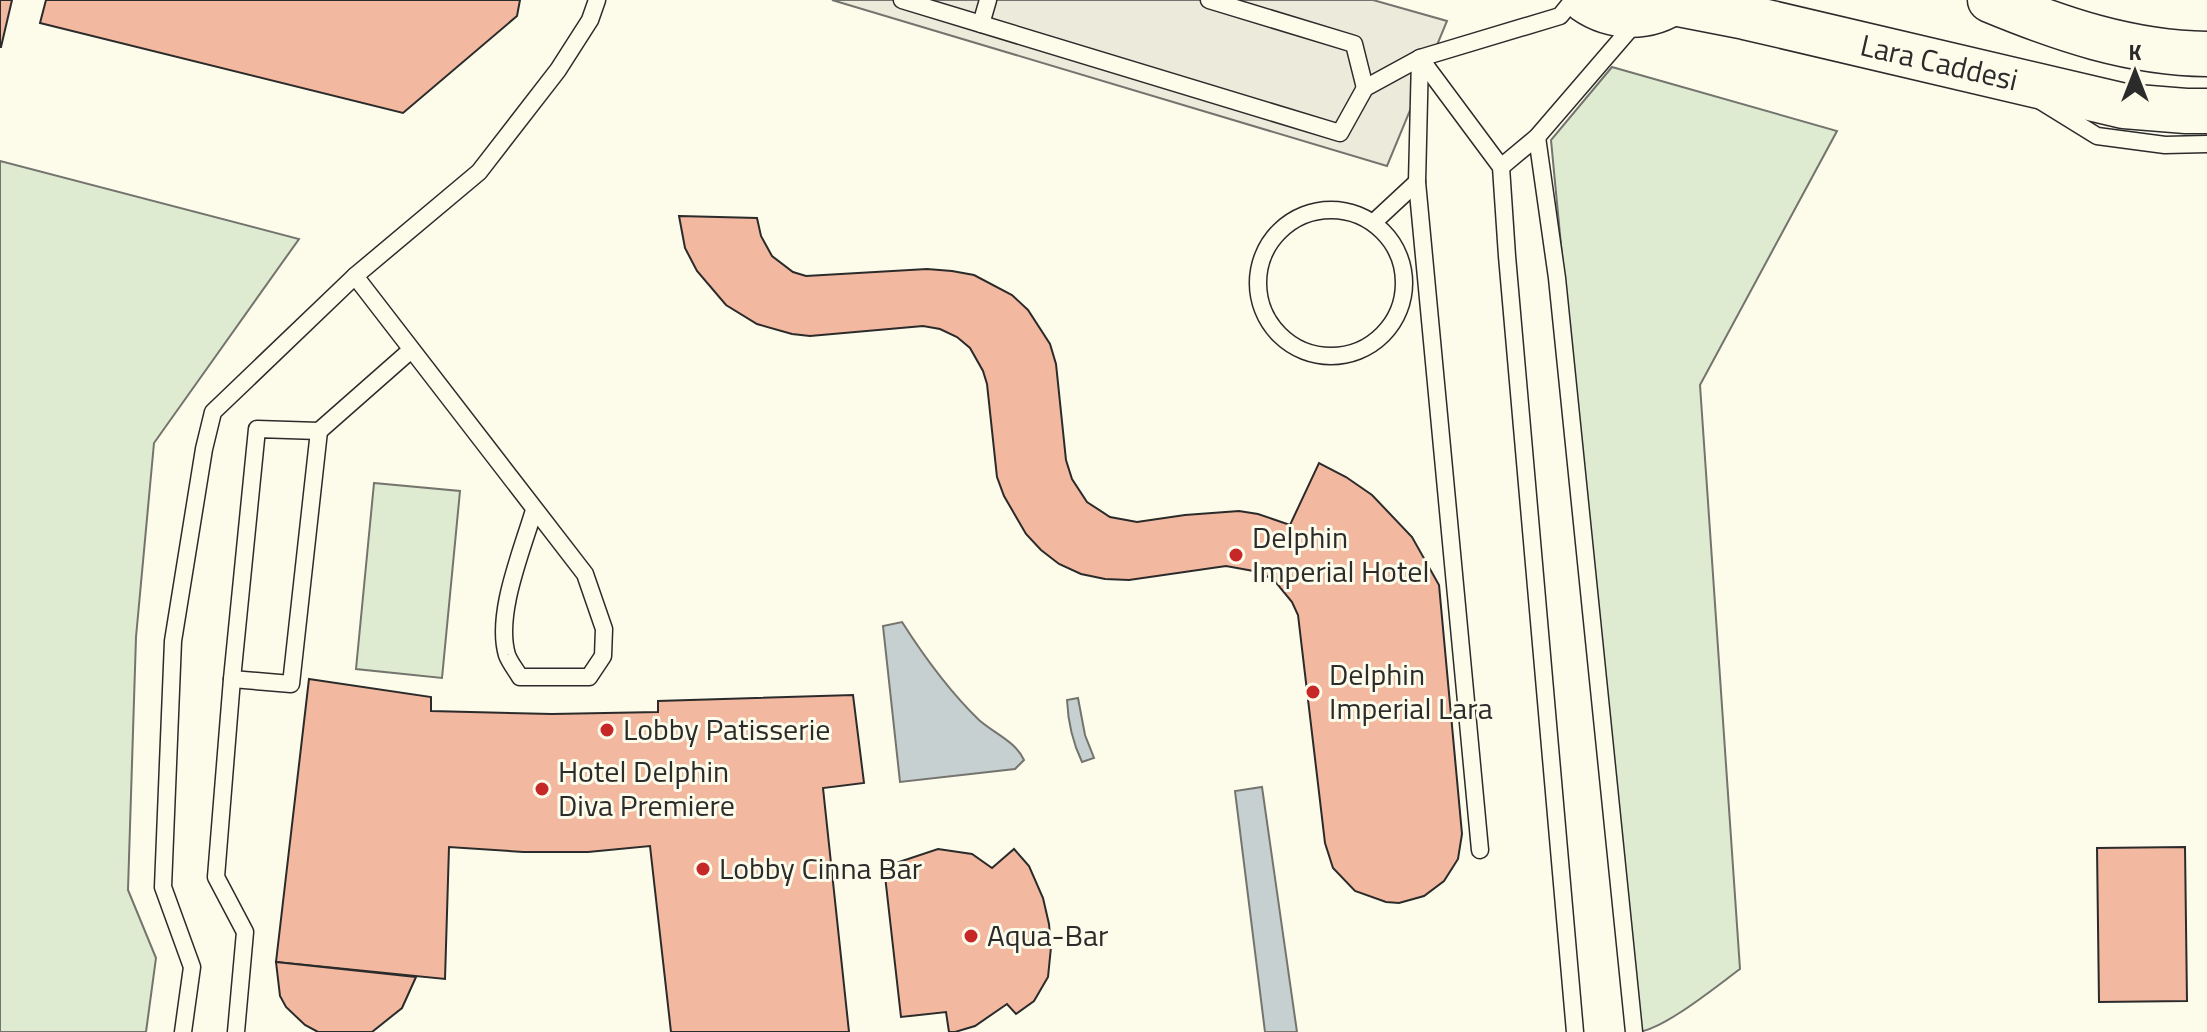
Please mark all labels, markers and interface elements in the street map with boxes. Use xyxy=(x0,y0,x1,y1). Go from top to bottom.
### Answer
street label: Lara Caddesi xyxy=(1856,22,2022,102)
north arrow xyxy=(2095,32,2175,112)
text: K xyxy=(2128,35,2142,69)
place label: Delphin Imperial Hotel xyxy=(1252,514,1429,594)
marker: Delphin Imperial Hotel xyxy=(1227,546,1245,564)
place label: Delphin Imperial Lara xyxy=(1329,651,1493,731)
marker: Delphin Imperial Lara xyxy=(1304,683,1322,701)
place label: Lobby Patisserie xyxy=(623,706,830,752)
marker: Lobby Patisserie xyxy=(598,721,616,739)
place label: Hotel Delphin Diva Premiere xyxy=(558,748,735,828)
marker: Hotel Delphin Diva Premiere xyxy=(533,780,551,798)
place label: Lobby Cinna Bar xyxy=(719,845,922,891)
marker: Lobby Cinna Bar xyxy=(694,860,712,878)
place label: Aqua-Bar xyxy=(987,912,1108,958)
marker: Aqua-Bar xyxy=(962,927,980,945)

